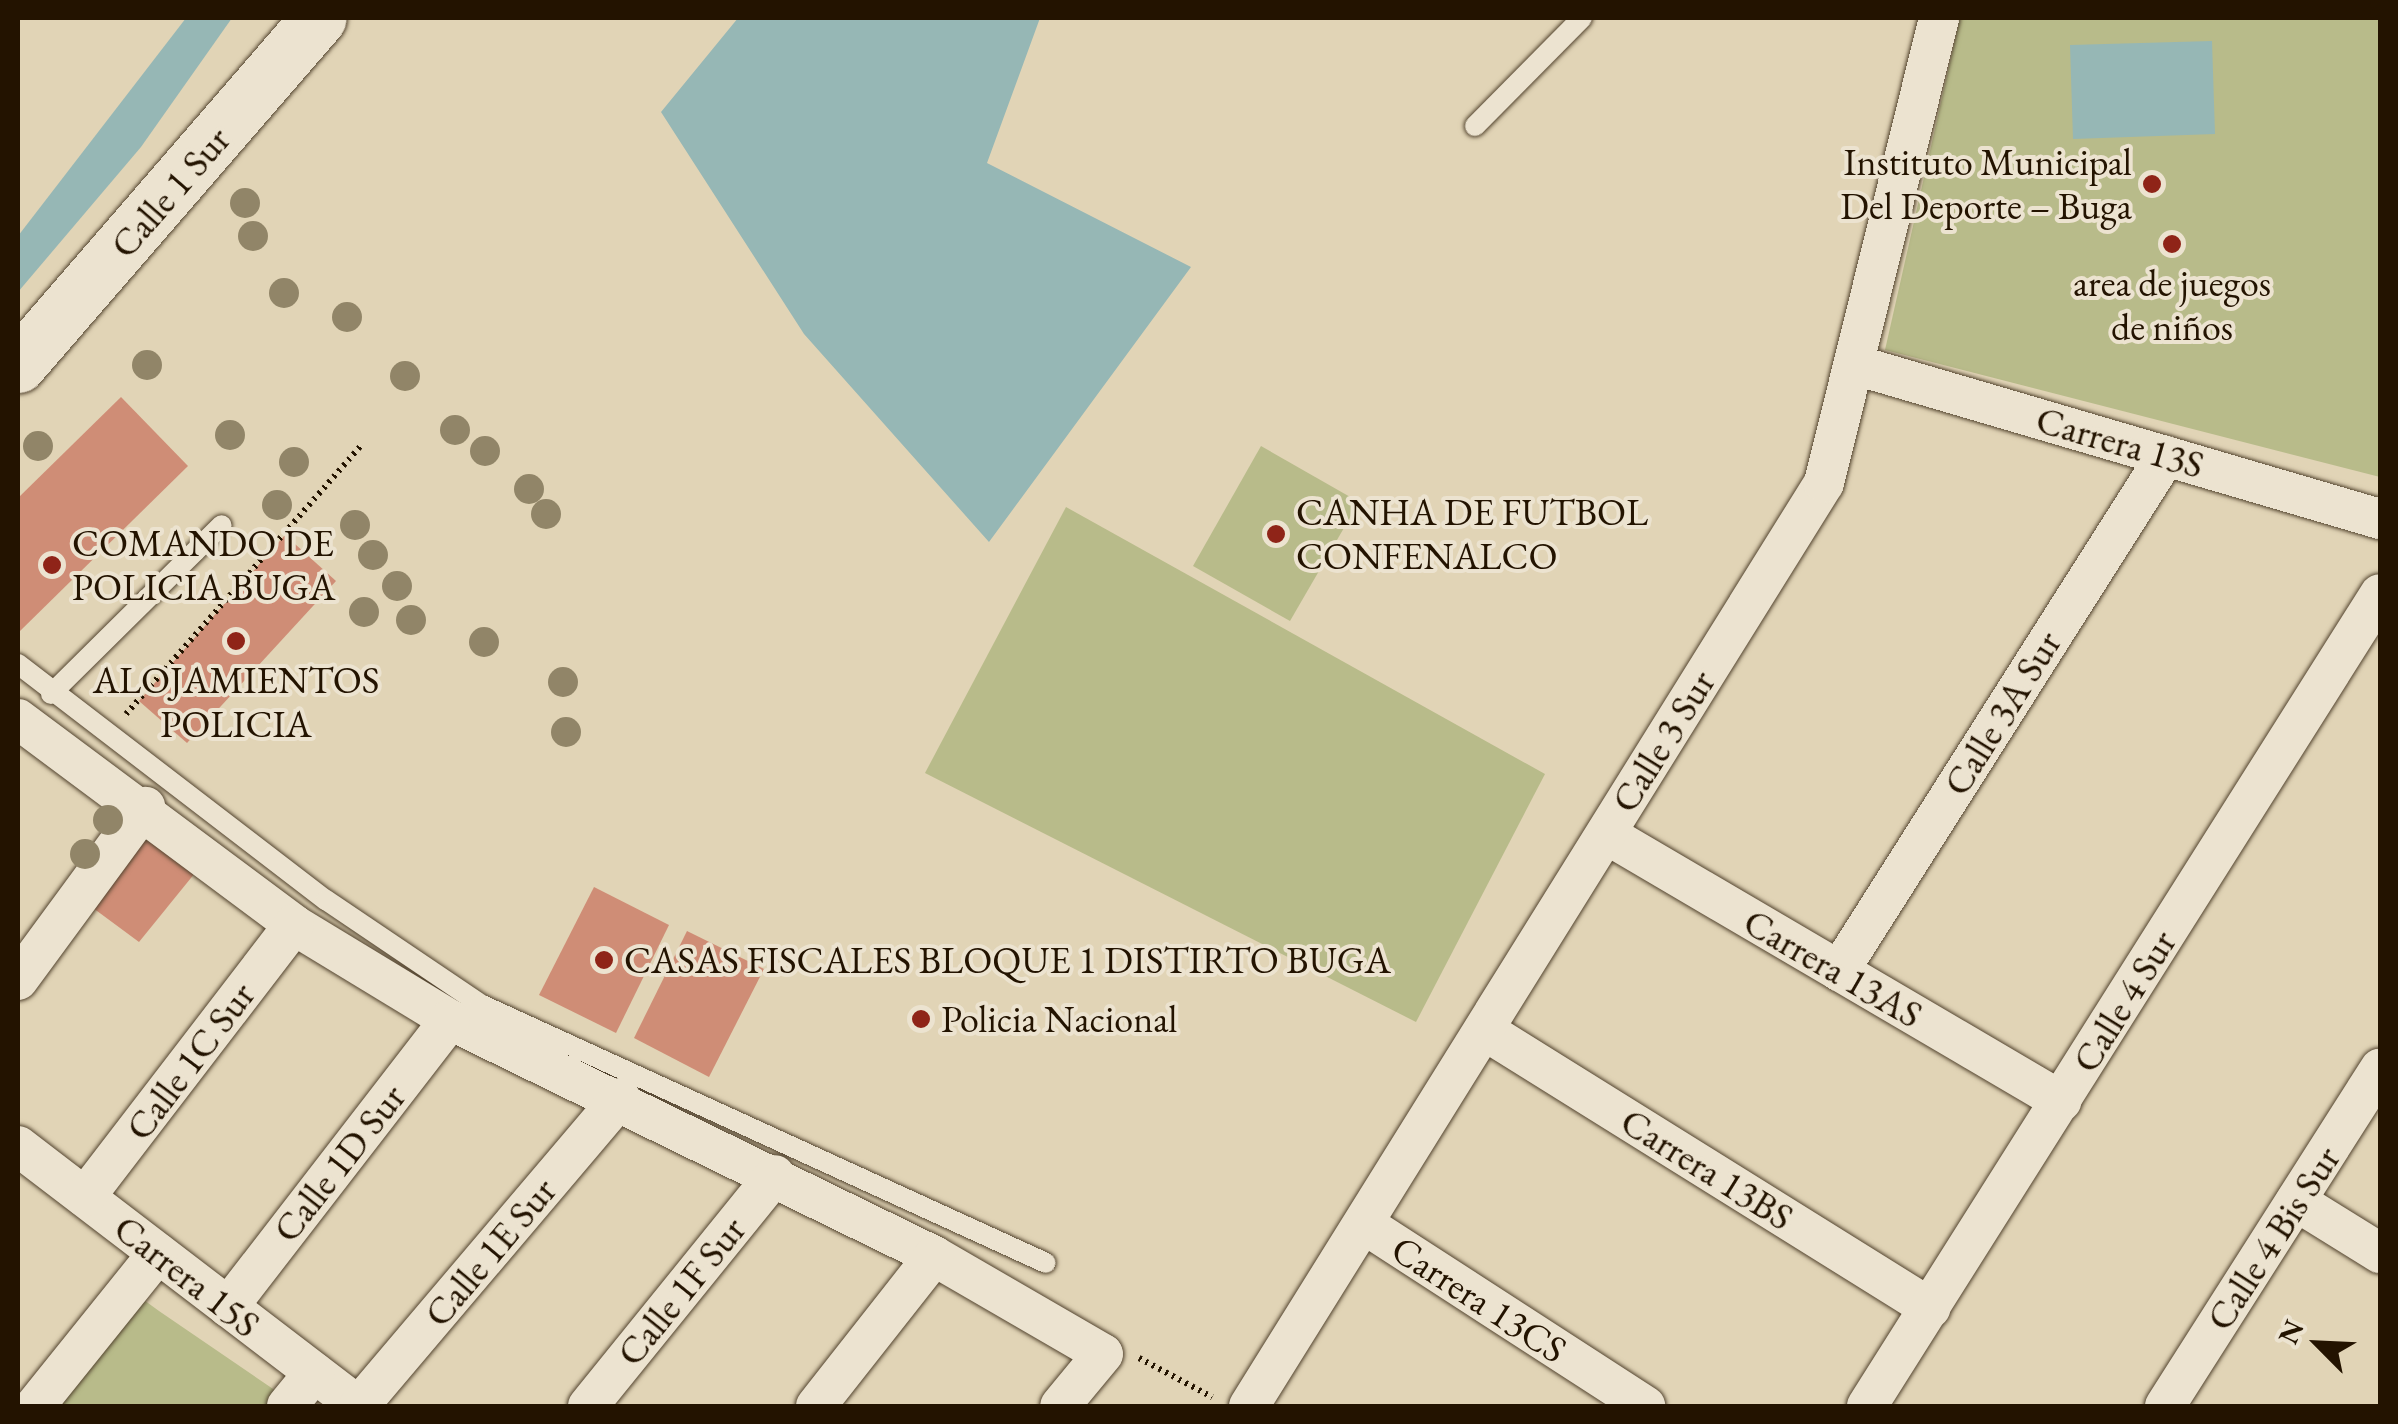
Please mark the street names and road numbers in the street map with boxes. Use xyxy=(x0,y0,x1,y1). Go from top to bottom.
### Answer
street label: Calle 1 Sur xyxy=(101,117,239,267)
street label: Carrera 13S xyxy=(2031,396,2209,488)
street label: Calle 3A Sur xyxy=(1934,622,2070,804)
street label: Calle 3 Sur xyxy=(1602,661,1724,821)
street label: Carrera 13AS xyxy=(1736,899,1930,1037)
street label: Calle 4 Sur xyxy=(2063,921,2185,1081)
street label: Calle 1C Sur xyxy=(116,973,264,1149)
street label: Calle 1D Sur xyxy=(263,1075,415,1251)
street label: Carrera 13BS xyxy=(1613,1098,1801,1240)
street label: Calle 4 Bis Sur xyxy=(2197,1137,2349,1339)
street label: Calle 1E Sur xyxy=(415,1168,565,1336)
street label: Carrera 15S xyxy=(105,1205,269,1347)
street label: Calle 1F Sur xyxy=(607,1207,755,1375)
street label: Carrera 13CS xyxy=(1383,1226,1575,1372)

